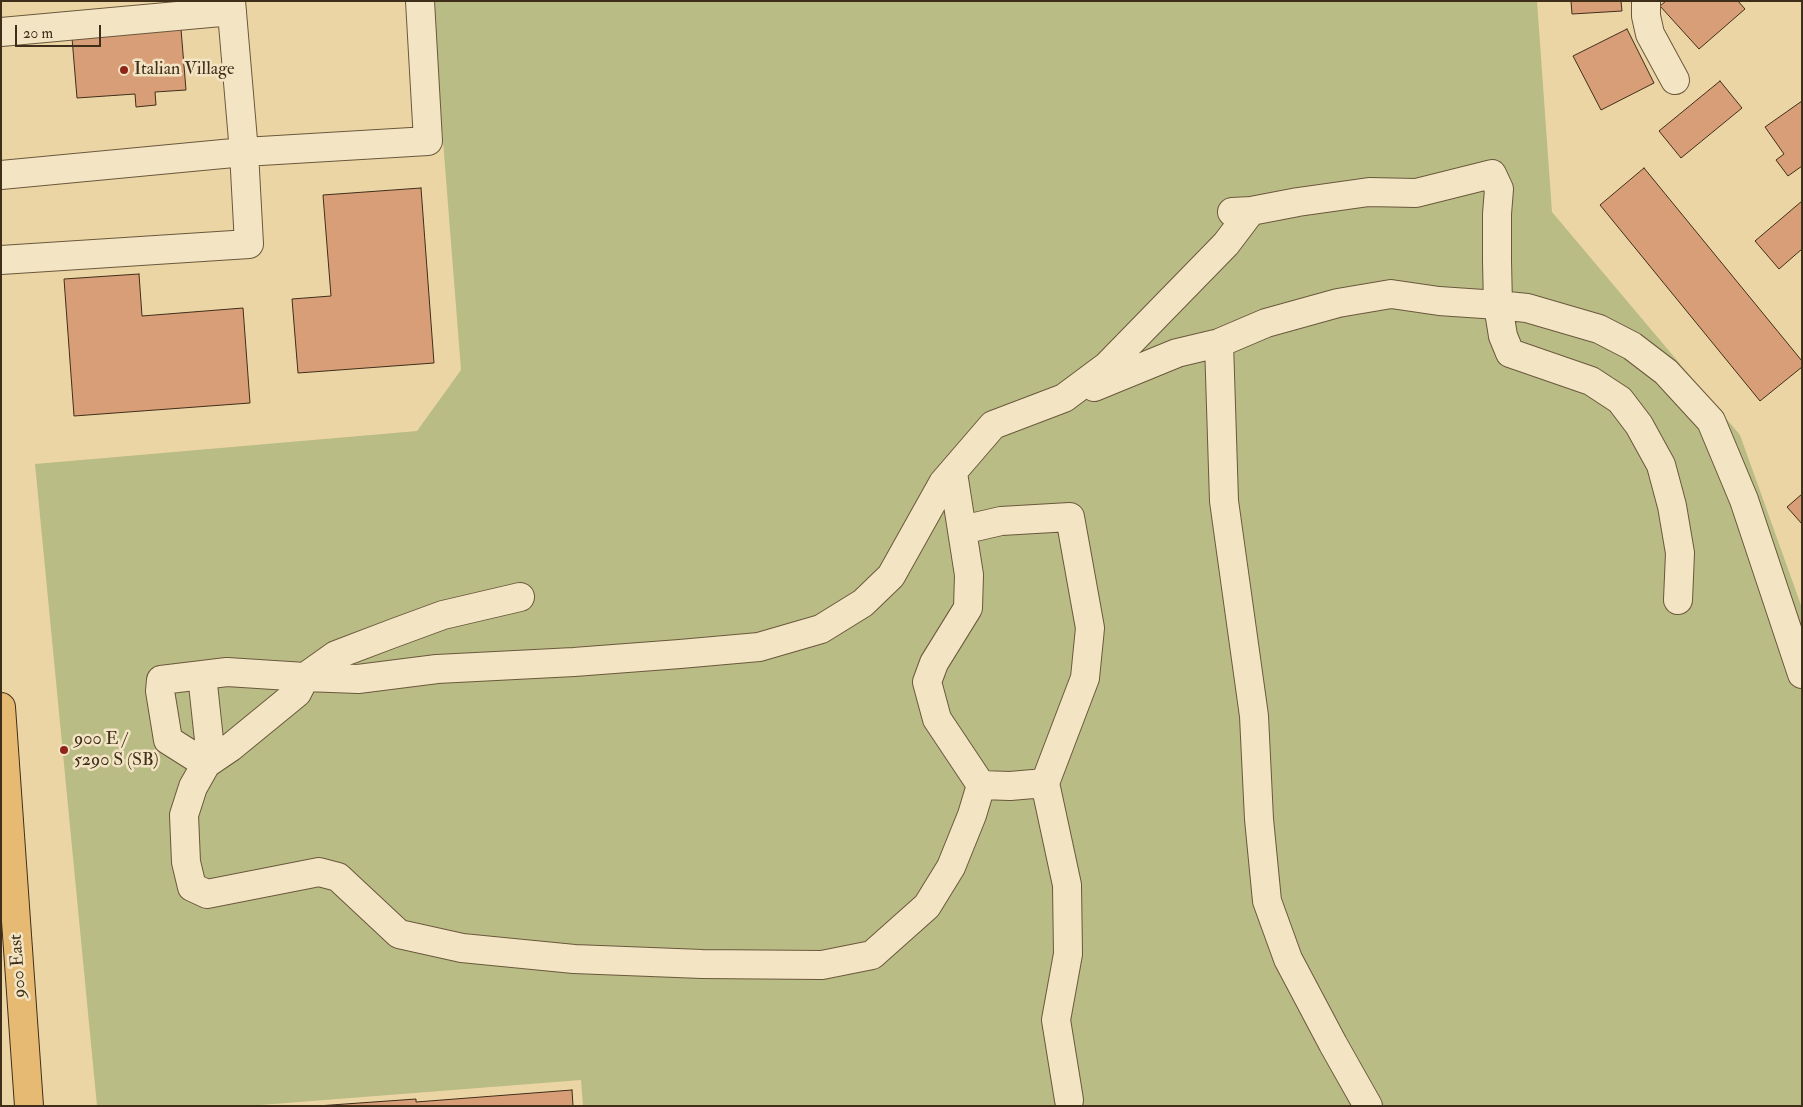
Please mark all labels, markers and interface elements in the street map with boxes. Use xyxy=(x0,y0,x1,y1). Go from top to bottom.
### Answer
scale bar xyxy=(18,15,104,47)
text: 20 m xyxy=(23,24,53,43)
place label: Italian Village xyxy=(134,59,235,81)
marker: Italian Village xyxy=(118,64,130,76)
place label: 900 E / 5290 S (SB) xyxy=(74,729,159,772)
marker: 900 E / 5290 S (SB) xyxy=(58,744,70,756)
street label: 900 East xyxy=(6,933,32,999)

